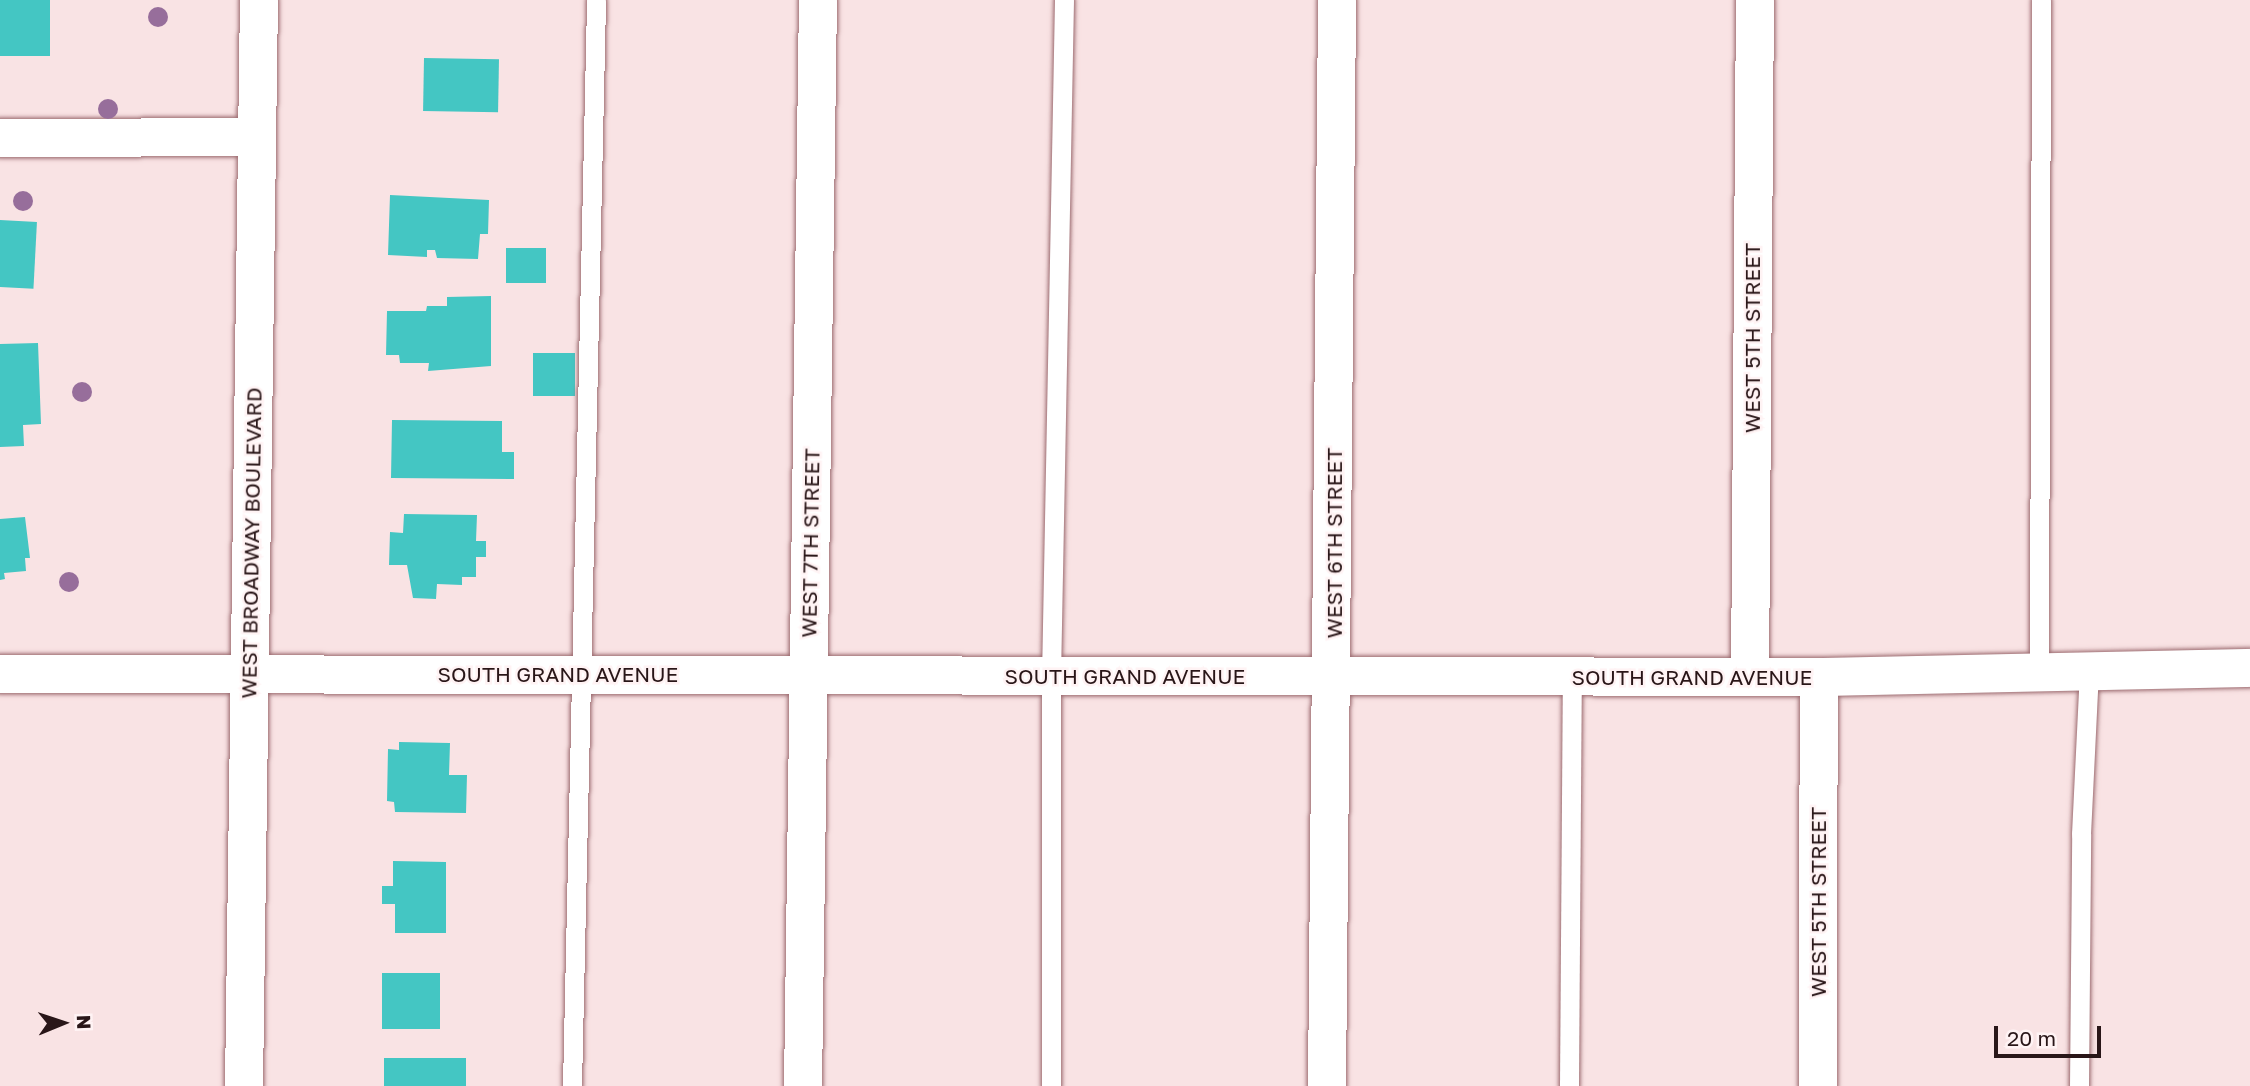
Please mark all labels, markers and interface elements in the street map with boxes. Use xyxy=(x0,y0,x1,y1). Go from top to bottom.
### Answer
street label: WEST 5TH STREET xyxy=(1739,243,1765,433)
street label: WEST BROADWAY BOULEVARD xyxy=(236,387,266,699)
street label: WEST 7TH STREET xyxy=(796,448,824,638)
street label: WEST 6TH STREET xyxy=(1321,448,1347,638)
street label: SOUTH GRAND AVENUE xyxy=(438,661,678,687)
street label: SOUTH GRAND AVENUE xyxy=(1005,663,1245,689)
street label: SOUTH GRAND AVENUE xyxy=(1572,664,1812,690)
street label: WEST 5TH STREET xyxy=(1805,807,1831,997)
north arrow xyxy=(28,988,98,1058)
scale bar xyxy=(1998,1012,2105,1056)
text: N xyxy=(73,1015,96,1030)
text: 20 m xyxy=(2007,1025,2056,1051)

